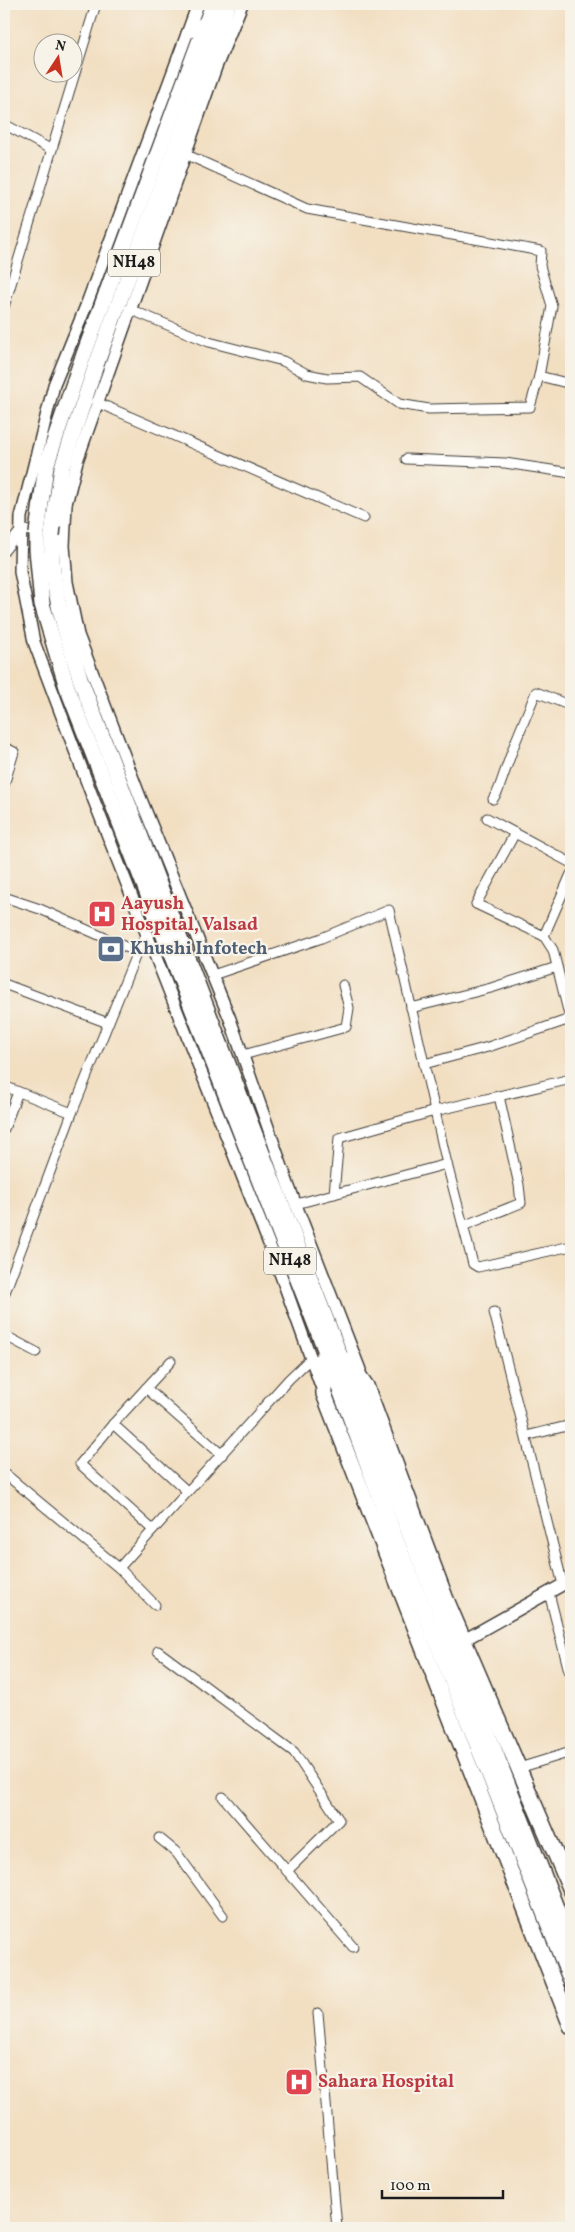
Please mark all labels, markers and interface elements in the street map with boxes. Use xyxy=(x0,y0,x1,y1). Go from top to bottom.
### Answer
north arrow xyxy=(32,32,82,82)
text: N xyxy=(53,36,67,57)
road number: NH48 xyxy=(108,250,160,276)
place label: Aayush Hospital, Valsad xyxy=(121,892,258,938)
hospital icon: Aayush Hospital, Valsad xyxy=(87,899,117,929)
bank icon: Khushi Infotech xyxy=(96,934,126,964)
place label: Khushi Infotech xyxy=(130,937,268,962)
road number: NH48 xyxy=(264,1248,316,1274)
hospital icon: Sahara Hospital xyxy=(284,2067,314,2097)
place label: Sahara Hospital xyxy=(318,2070,454,2095)
scale bar xyxy=(382,2167,504,2199)
text: 100 m xyxy=(390,2176,430,2197)

